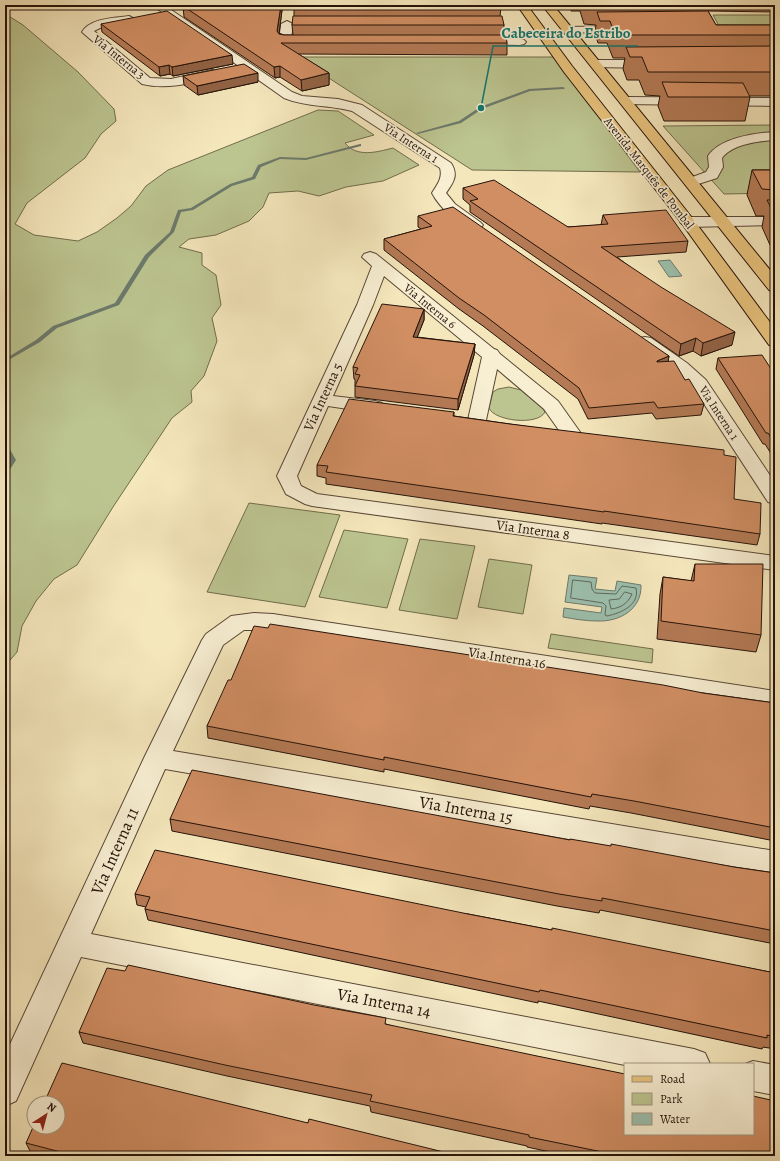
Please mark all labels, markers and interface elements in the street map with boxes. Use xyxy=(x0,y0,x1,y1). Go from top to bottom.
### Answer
callout: Cabeceira do Estribo xyxy=(493,19,638,46)
text: Cabeceira do Estribo xyxy=(502,23,631,43)
street label: Via Interna 3 xyxy=(89,31,148,83)
street label: Avenida Marquês de Pombal xyxy=(600,113,698,232)
street label: Via Interna 1 xyxy=(380,119,441,166)
street label: Via Interna 6 xyxy=(400,279,460,332)
street label: Via Interna 5 xyxy=(299,360,347,435)
street label: Via Interna 1 xyxy=(695,382,742,443)
street label: Via Interna 8 xyxy=(494,515,571,545)
street label: Via Interna 16 xyxy=(466,642,547,674)
street label: Via Interna 15 xyxy=(416,790,515,830)
street label: Via Interna 11 xyxy=(85,804,144,899)
street label: Via Interna 14 xyxy=(334,982,433,1023)
legend xyxy=(624,1063,754,1135)
text: Road xyxy=(660,1071,686,1087)
text: Park xyxy=(660,1091,683,1107)
north arrow xyxy=(26,1095,66,1135)
text: N xyxy=(44,1099,59,1116)
text: Water xyxy=(659,1111,690,1127)

